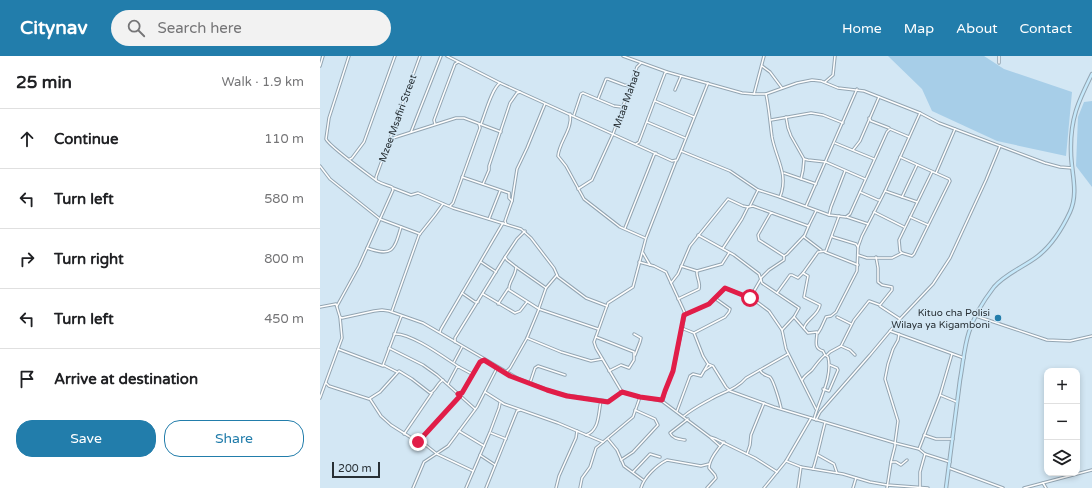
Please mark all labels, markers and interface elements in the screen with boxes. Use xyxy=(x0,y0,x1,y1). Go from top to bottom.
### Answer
search box xyxy=(111,10,391,46)
text: Citynav xyxy=(20,17,87,39)
icon: search xyxy=(125,17,147,39)
text: Search here xyxy=(157,19,242,37)
text: Home xyxy=(842,20,882,37)
text: Map xyxy=(904,20,934,37)
text: About xyxy=(956,20,998,37)
text: Contact xyxy=(1020,20,1072,37)
street label: Mtaa Mahad xyxy=(611,69,643,130)
text: 25 min xyxy=(16,72,72,93)
street label: Mzee Msafiri Street xyxy=(377,73,419,164)
text: Walk · 1.9 km xyxy=(222,74,304,90)
icon: ahead xyxy=(16,128,38,150)
text: Continue xyxy=(54,130,118,148)
text: 110 m xyxy=(264,131,304,147)
icon: left xyxy=(16,188,38,210)
text: Turn left xyxy=(54,190,114,208)
text: 580 m xyxy=(264,191,304,207)
icon: right xyxy=(16,248,38,270)
text: Turn right xyxy=(54,250,124,268)
text: 800 m xyxy=(264,251,304,267)
route start xyxy=(741,289,759,307)
place label: Kituo cha Polisi Wilaya ya Kigamboni xyxy=(891,307,990,331)
icon: left xyxy=(16,308,38,330)
text: Turn left xyxy=(54,310,114,328)
text: 450 m xyxy=(264,311,304,327)
marker: Kituo cha Polisi Wilaya ya Kigamboni xyxy=(993,313,1003,323)
icon: arrive xyxy=(16,368,38,390)
map controls xyxy=(1044,368,1080,476)
button: + xyxy=(1044,368,1080,404)
text: Arrive at destination xyxy=(54,370,198,388)
button: − xyxy=(1044,404,1080,440)
button: Save xyxy=(16,420,156,457)
button: Share xyxy=(164,420,304,457)
route end xyxy=(409,433,427,451)
button: layers xyxy=(1044,440,1080,476)
scale bar xyxy=(332,460,380,479)
text: 200 m xyxy=(338,462,372,475)

